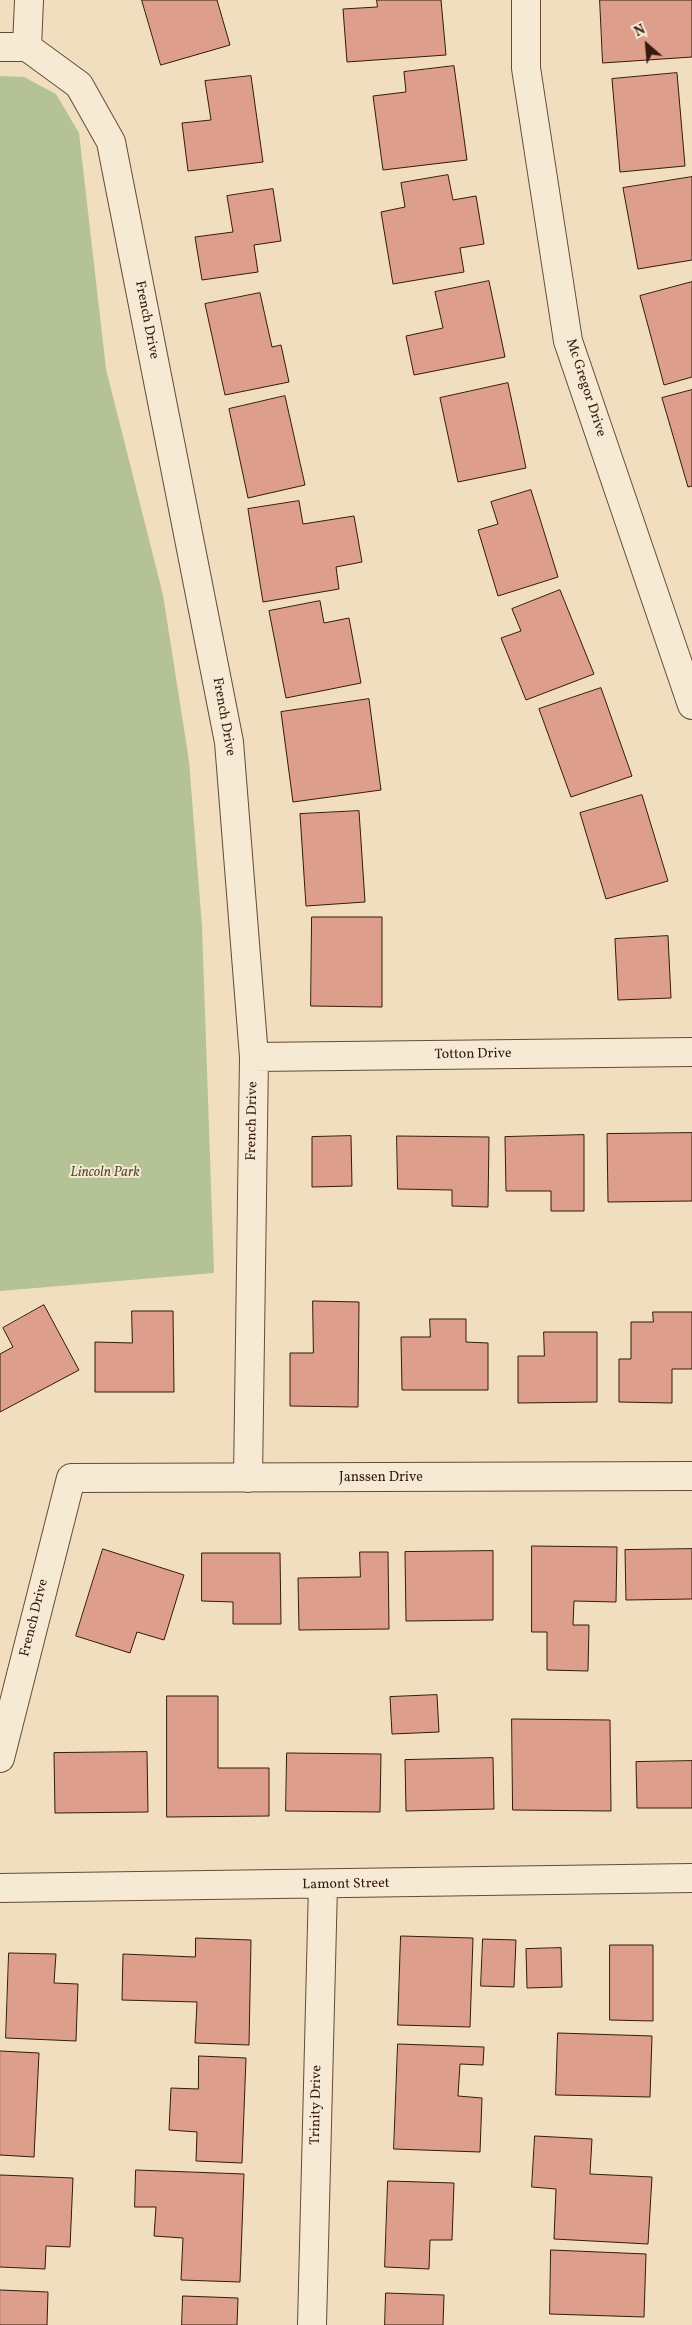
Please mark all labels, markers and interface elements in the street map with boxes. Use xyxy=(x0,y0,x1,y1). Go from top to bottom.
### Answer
north arrow xyxy=(622,20,672,70)
text: N xyxy=(631,20,649,42)
street label: French Drive xyxy=(130,279,162,361)
street label: Mc Gregor Drive xyxy=(561,337,609,439)
street label: French Drive xyxy=(208,676,238,758)
street label: Totton Drive xyxy=(434,1046,512,1064)
street label: French Drive xyxy=(244,1081,262,1161)
park label: Lincoln Park xyxy=(70,1165,140,1181)
street label: Janssen Drive xyxy=(339,1470,423,1486)
street label: French Drive xyxy=(17,1577,53,1659)
street label: Lamont Street xyxy=(302,1876,390,1894)
street label: Trinity Drive xyxy=(308,2065,326,2145)

